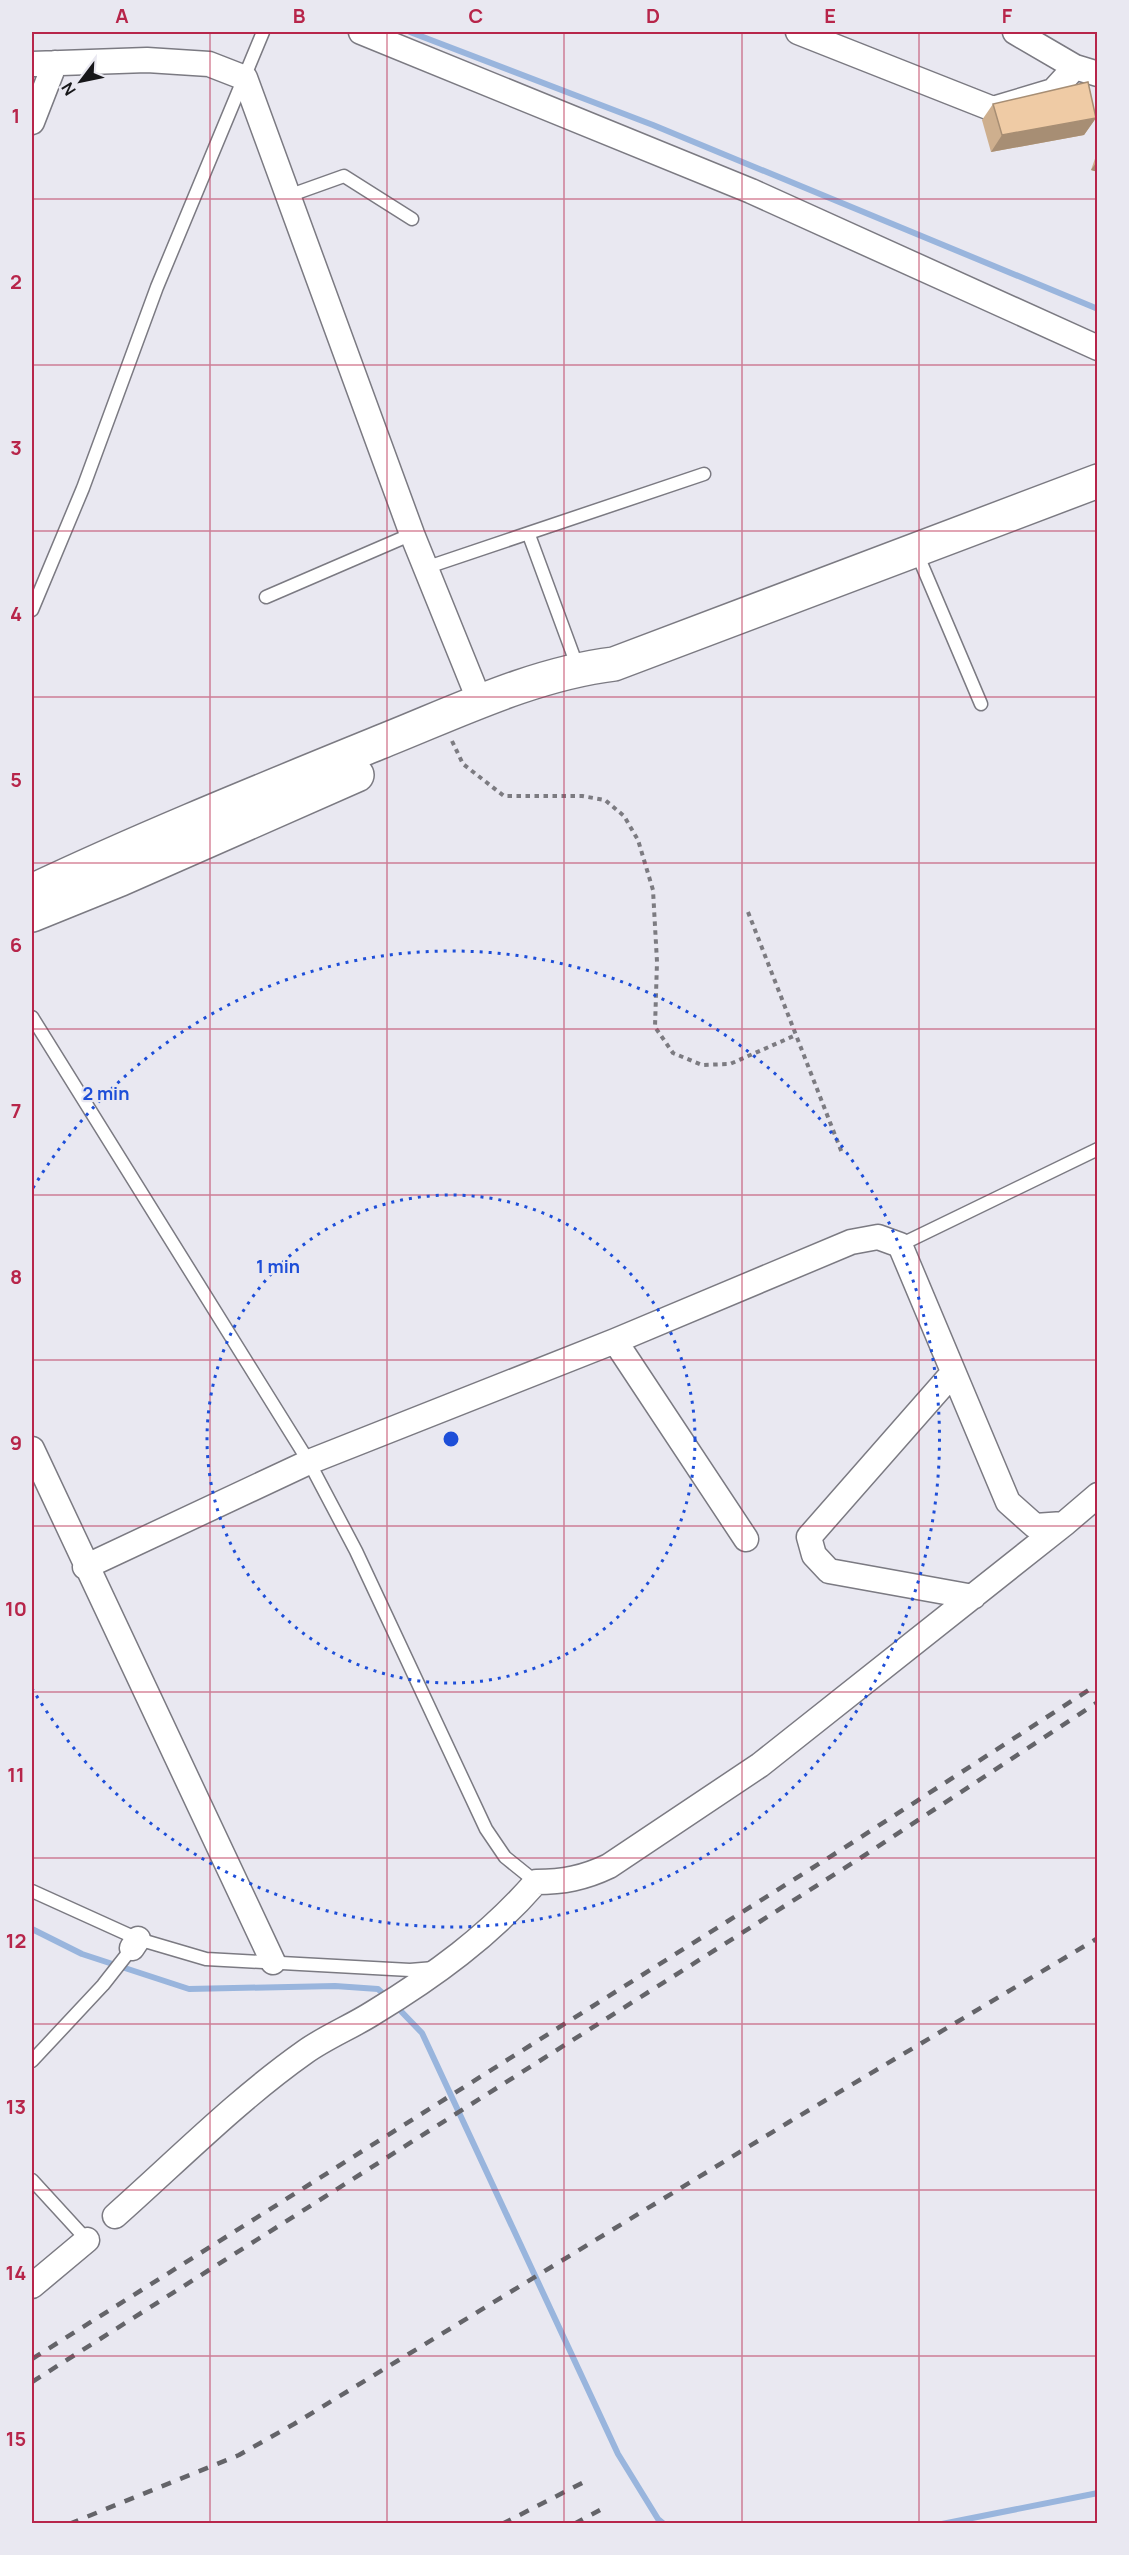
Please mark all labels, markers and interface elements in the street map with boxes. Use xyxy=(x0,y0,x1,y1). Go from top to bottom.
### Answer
text: A xyxy=(115,2,129,29)
text: B xyxy=(293,2,306,29)
text: C xyxy=(469,2,483,29)
text: D xyxy=(646,2,660,29)
text: E xyxy=(824,2,836,29)
text: F xyxy=(1002,2,1013,29)
north arrow xyxy=(51,51,111,111)
text: N xyxy=(56,78,81,100)
text: 1 xyxy=(12,102,20,129)
text: 2 xyxy=(10,268,22,295)
text: 3 xyxy=(10,434,22,461)
text: 4 xyxy=(10,600,22,627)
text: 5 xyxy=(10,766,22,793)
text: 6 xyxy=(10,931,22,958)
text: 2 min xyxy=(83,1081,129,1105)
text: 7 xyxy=(11,1097,21,1124)
text: 1 min xyxy=(256,1254,300,1278)
text: 8 xyxy=(10,1263,22,1290)
text: 9 xyxy=(10,1429,22,1456)
centre of rings xyxy=(441,1429,461,1449)
text: 10 xyxy=(5,1595,27,1622)
text: 11 xyxy=(7,1761,25,1788)
text: 12 xyxy=(6,1927,26,1954)
text: 13 xyxy=(6,2093,26,2120)
text: 14 xyxy=(6,2259,26,2286)
text: 15 xyxy=(6,2425,26,2452)

